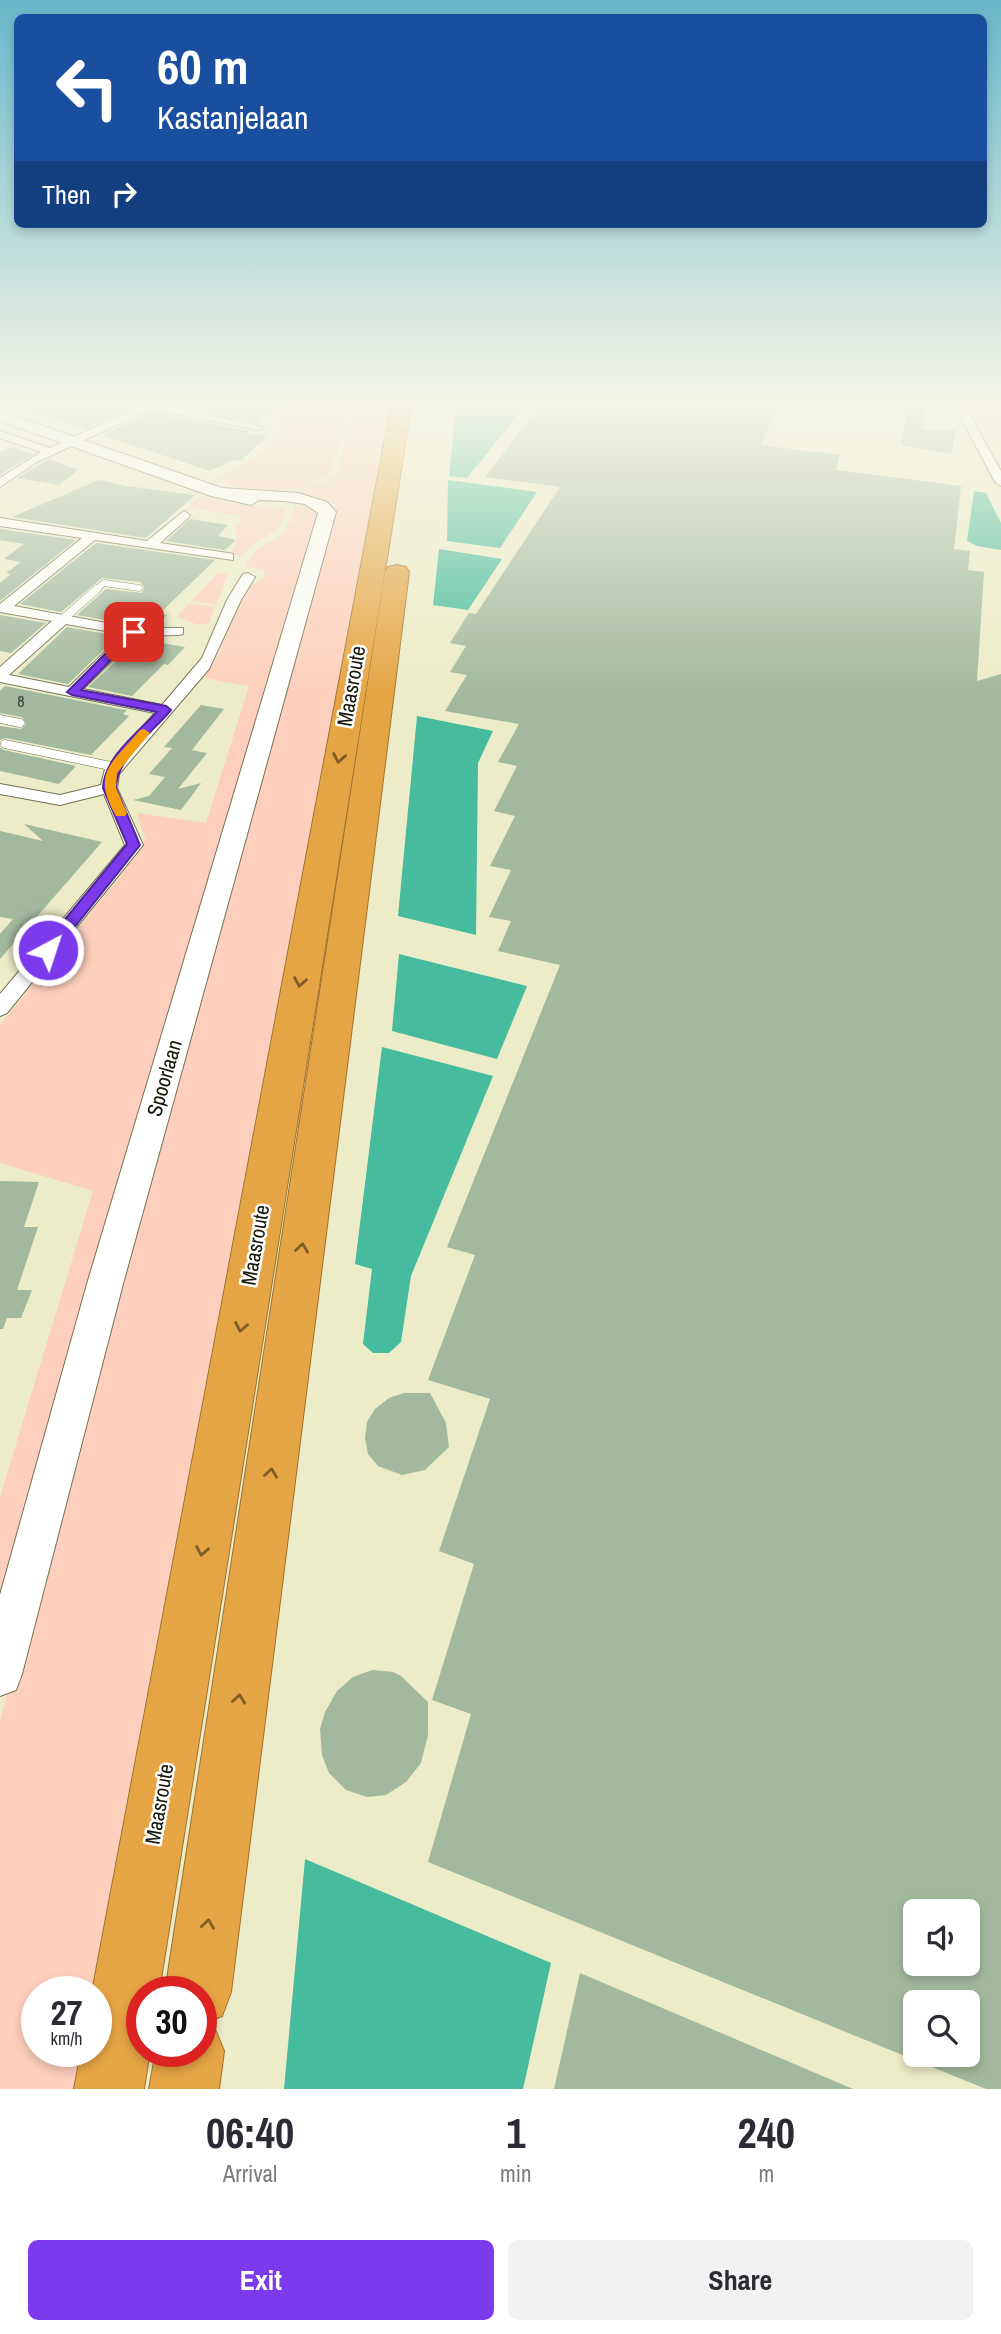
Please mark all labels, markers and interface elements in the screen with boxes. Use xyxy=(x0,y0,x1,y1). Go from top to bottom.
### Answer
text: 60 m xyxy=(157,33,249,99)
icon: left xyxy=(42,42,133,133)
text: Kastanjelaan xyxy=(157,96,309,139)
icon: right xyxy=(105,175,143,213)
text: Then xyxy=(42,177,91,212)
pin xyxy=(104,602,164,662)
icon: arrive xyxy=(115,613,153,651)
street label: Maasroute xyxy=(330,643,372,729)
house number: 8 xyxy=(17,690,25,712)
one-way arrow xyxy=(332,752,347,764)
position arrow xyxy=(11,913,85,987)
one-way arrow xyxy=(293,976,308,988)
street label: Spoorlaan xyxy=(139,1036,189,1120)
street label: Maasroute xyxy=(234,1202,276,1288)
one-way arrow xyxy=(294,1242,309,1254)
one-way arrow xyxy=(234,1321,249,1333)
one-way arrow xyxy=(263,1467,278,1479)
one-way arrow xyxy=(195,1545,210,1557)
one-way arrow xyxy=(231,1693,246,1704)
street label: Maasroute xyxy=(138,1761,180,1847)
map controls xyxy=(903,1899,980,2067)
button: sound xyxy=(903,1899,980,1976)
one-way arrow xyxy=(200,1918,215,1930)
speed limit sign: 30 xyxy=(126,1976,217,2067)
text: 27 xyxy=(51,1989,82,2036)
button: search xyxy=(903,1990,980,2067)
text: km/h xyxy=(51,2026,83,2051)
text: 06:40 xyxy=(206,2105,294,2161)
text: 1 xyxy=(506,2105,525,2161)
text: 240 xyxy=(738,2105,795,2161)
text: Arrival xyxy=(223,2158,277,2189)
text: min xyxy=(500,2158,532,2189)
text: m xyxy=(758,2158,774,2189)
button: Exit xyxy=(28,2240,494,2320)
button: Share xyxy=(508,2240,973,2320)

